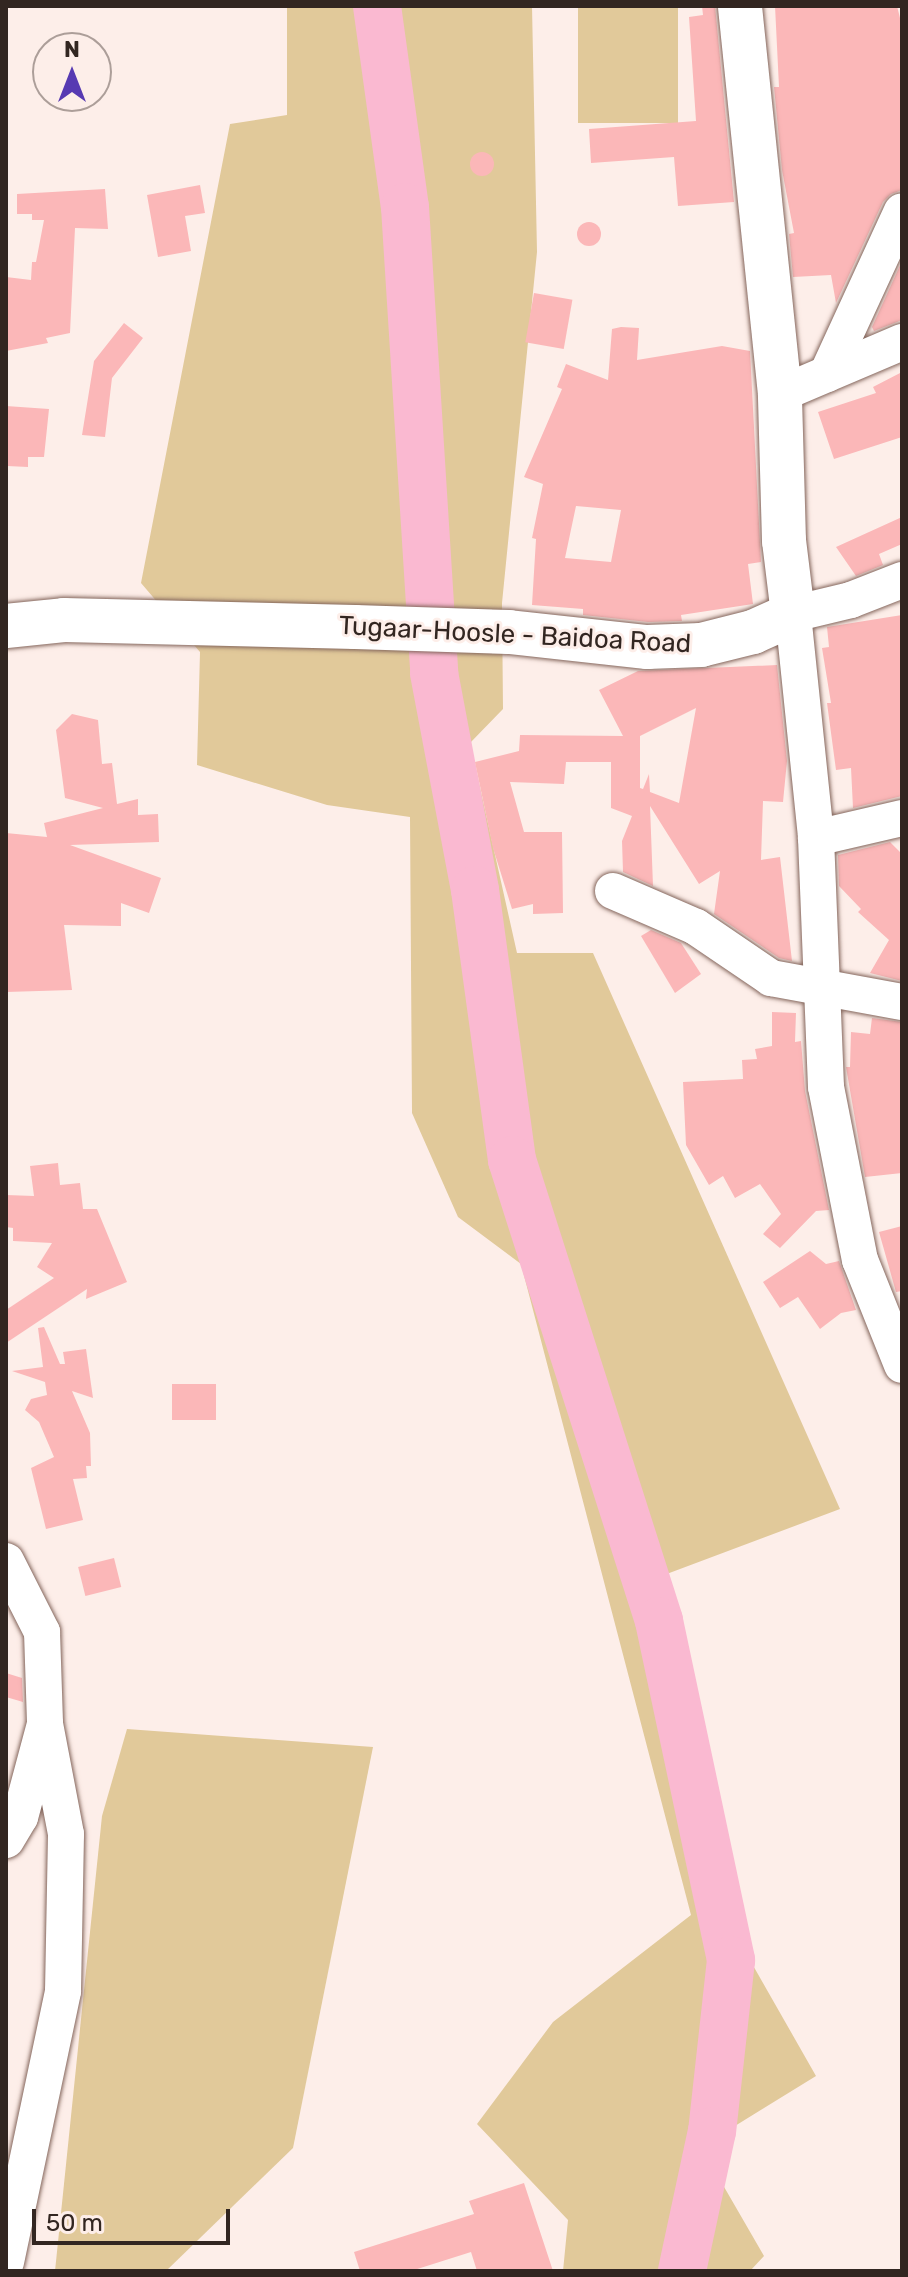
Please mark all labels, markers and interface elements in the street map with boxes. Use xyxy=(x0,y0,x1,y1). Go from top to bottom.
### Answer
north arrow xyxy=(32,32,112,112)
text: N xyxy=(64,36,80,63)
street label: Tugaar-Hoosle - Baidoa Road xyxy=(338,610,692,660)
scale bar xyxy=(36,2193,234,2243)
text: 50 m xyxy=(46,2209,103,2237)

